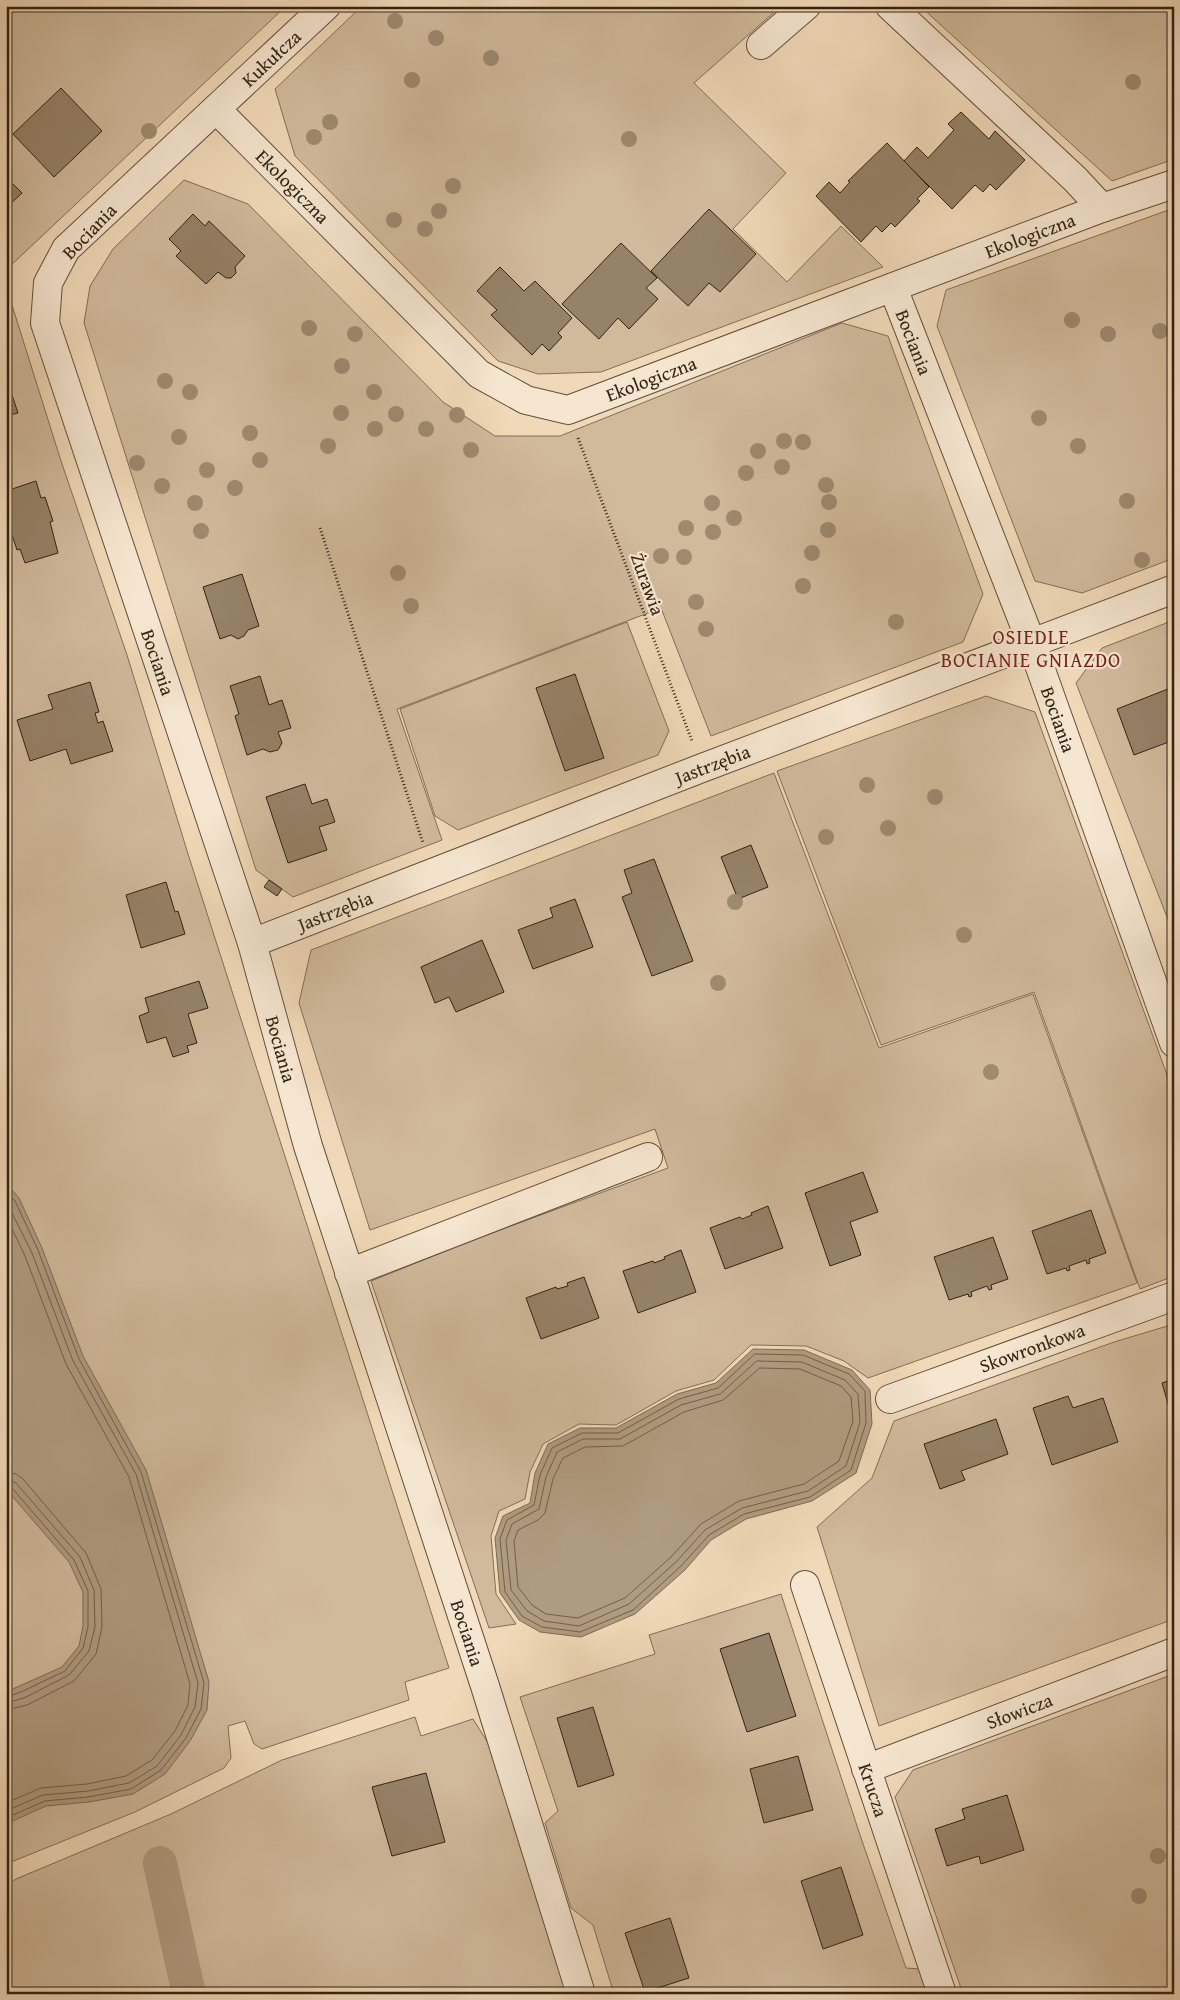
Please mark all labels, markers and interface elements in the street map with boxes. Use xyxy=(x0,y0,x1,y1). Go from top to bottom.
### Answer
street label: Kukułcza xyxy=(235,23,307,93)
street label: Ekologiczna xyxy=(249,143,336,230)
street label: Bociania xyxy=(55,197,123,265)
street label: Ekologiczna xyxy=(980,205,1079,265)
street label: Bociania xyxy=(889,305,940,379)
street label: Ekologiczna xyxy=(602,349,700,408)
street label: Żurawia xyxy=(624,549,672,619)
district label: OSIEDLE BOCIANIE GNIAZDO xyxy=(941,622,1121,674)
street label: Bociania xyxy=(134,625,182,699)
street label: Bociania xyxy=(1034,682,1083,756)
street label: Jastrzębia xyxy=(669,737,754,792)
street label: Jastrzębia xyxy=(291,883,377,939)
street label: Bociania xyxy=(259,1012,304,1086)
street label: Skowronkowa xyxy=(975,1316,1089,1379)
street label: Bociania xyxy=(444,1596,492,1670)
street label: Słowicza xyxy=(982,1685,1056,1736)
street label: Krucza xyxy=(852,1759,896,1820)

